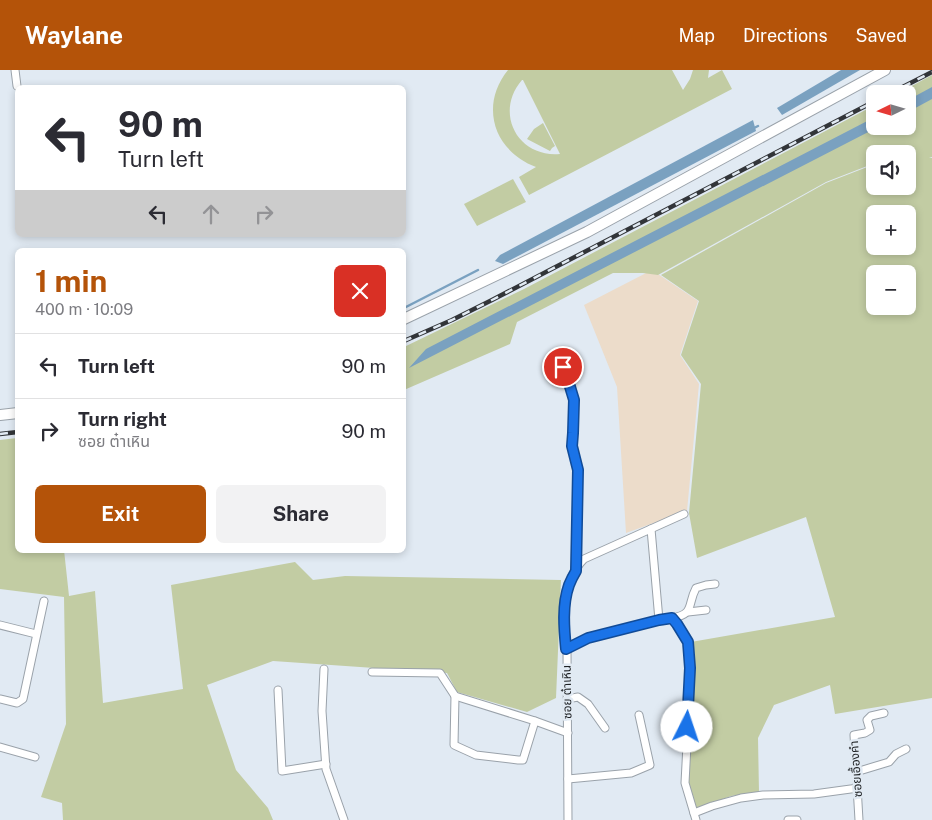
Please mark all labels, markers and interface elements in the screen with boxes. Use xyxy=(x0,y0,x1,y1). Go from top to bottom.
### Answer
text: Waylane xyxy=(25,21,123,49)
text: Map xyxy=(678,25,715,46)
text: Directions xyxy=(743,25,828,46)
text: Saved xyxy=(856,25,907,46)
north arrow xyxy=(866,85,916,135)
map controls xyxy=(866,85,916,315)
text: 90 m xyxy=(118,104,203,145)
icon: left xyxy=(35,105,100,170)
button: sound xyxy=(866,145,916,195)
text: Turn left xyxy=(118,146,204,172)
icon: left xyxy=(144,200,172,228)
icon: ahead xyxy=(197,200,225,228)
icon: right xyxy=(250,200,278,228)
button: + xyxy=(866,205,916,255)
text: 1 min xyxy=(35,263,107,299)
button: close xyxy=(334,265,386,317)
button: − xyxy=(866,265,916,315)
text: 400 m · 10:09 xyxy=(35,300,133,319)
pin xyxy=(542,346,584,388)
icon: left xyxy=(35,352,63,380)
icon: arrive xyxy=(549,353,577,381)
text: Turn left xyxy=(78,355,155,377)
text: 90 m xyxy=(342,355,386,377)
text: Turn right xyxy=(78,408,167,430)
icon: right xyxy=(35,417,63,445)
text: 90 m xyxy=(342,420,386,442)
text: ซอย ต๋าเหิน xyxy=(78,432,150,451)
button: Exit xyxy=(35,485,206,543)
button: Share xyxy=(216,485,386,543)
street label: ซอย ต๋าเหิน xyxy=(560,665,574,719)
position arrow xyxy=(660,700,712,752)
street label: ซอยเอื้องคำ xyxy=(845,740,865,798)

